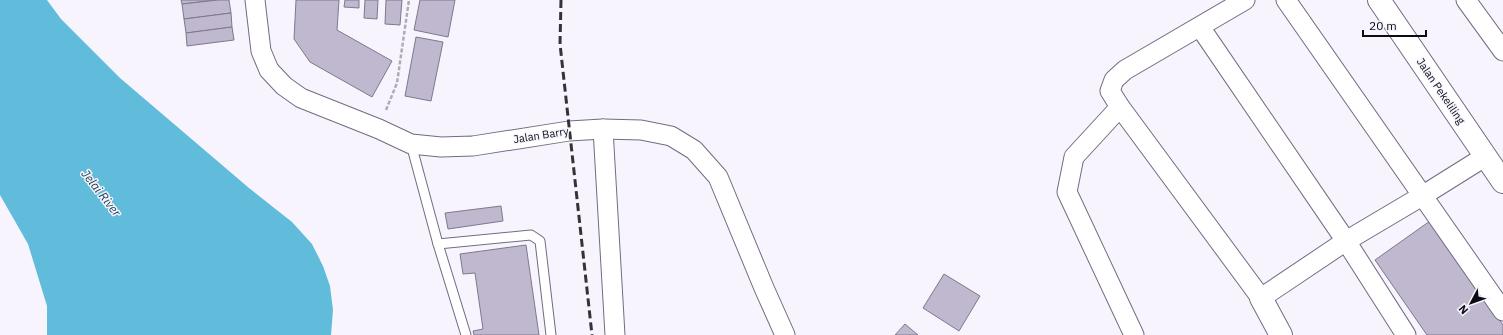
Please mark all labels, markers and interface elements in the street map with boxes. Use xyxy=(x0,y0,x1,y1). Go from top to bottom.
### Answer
scale bar xyxy=(1363,12,1426,38)
text: 20 m xyxy=(1369,18,1397,33)
street label: Jalan Pekeliling xyxy=(1414,55,1468,127)
street label: Jalan Barry xyxy=(512,124,570,146)
water label: Jelai River xyxy=(79,166,125,220)
north arrow xyxy=(1451,283,1491,323)
text: N xyxy=(1456,302,1471,317)

